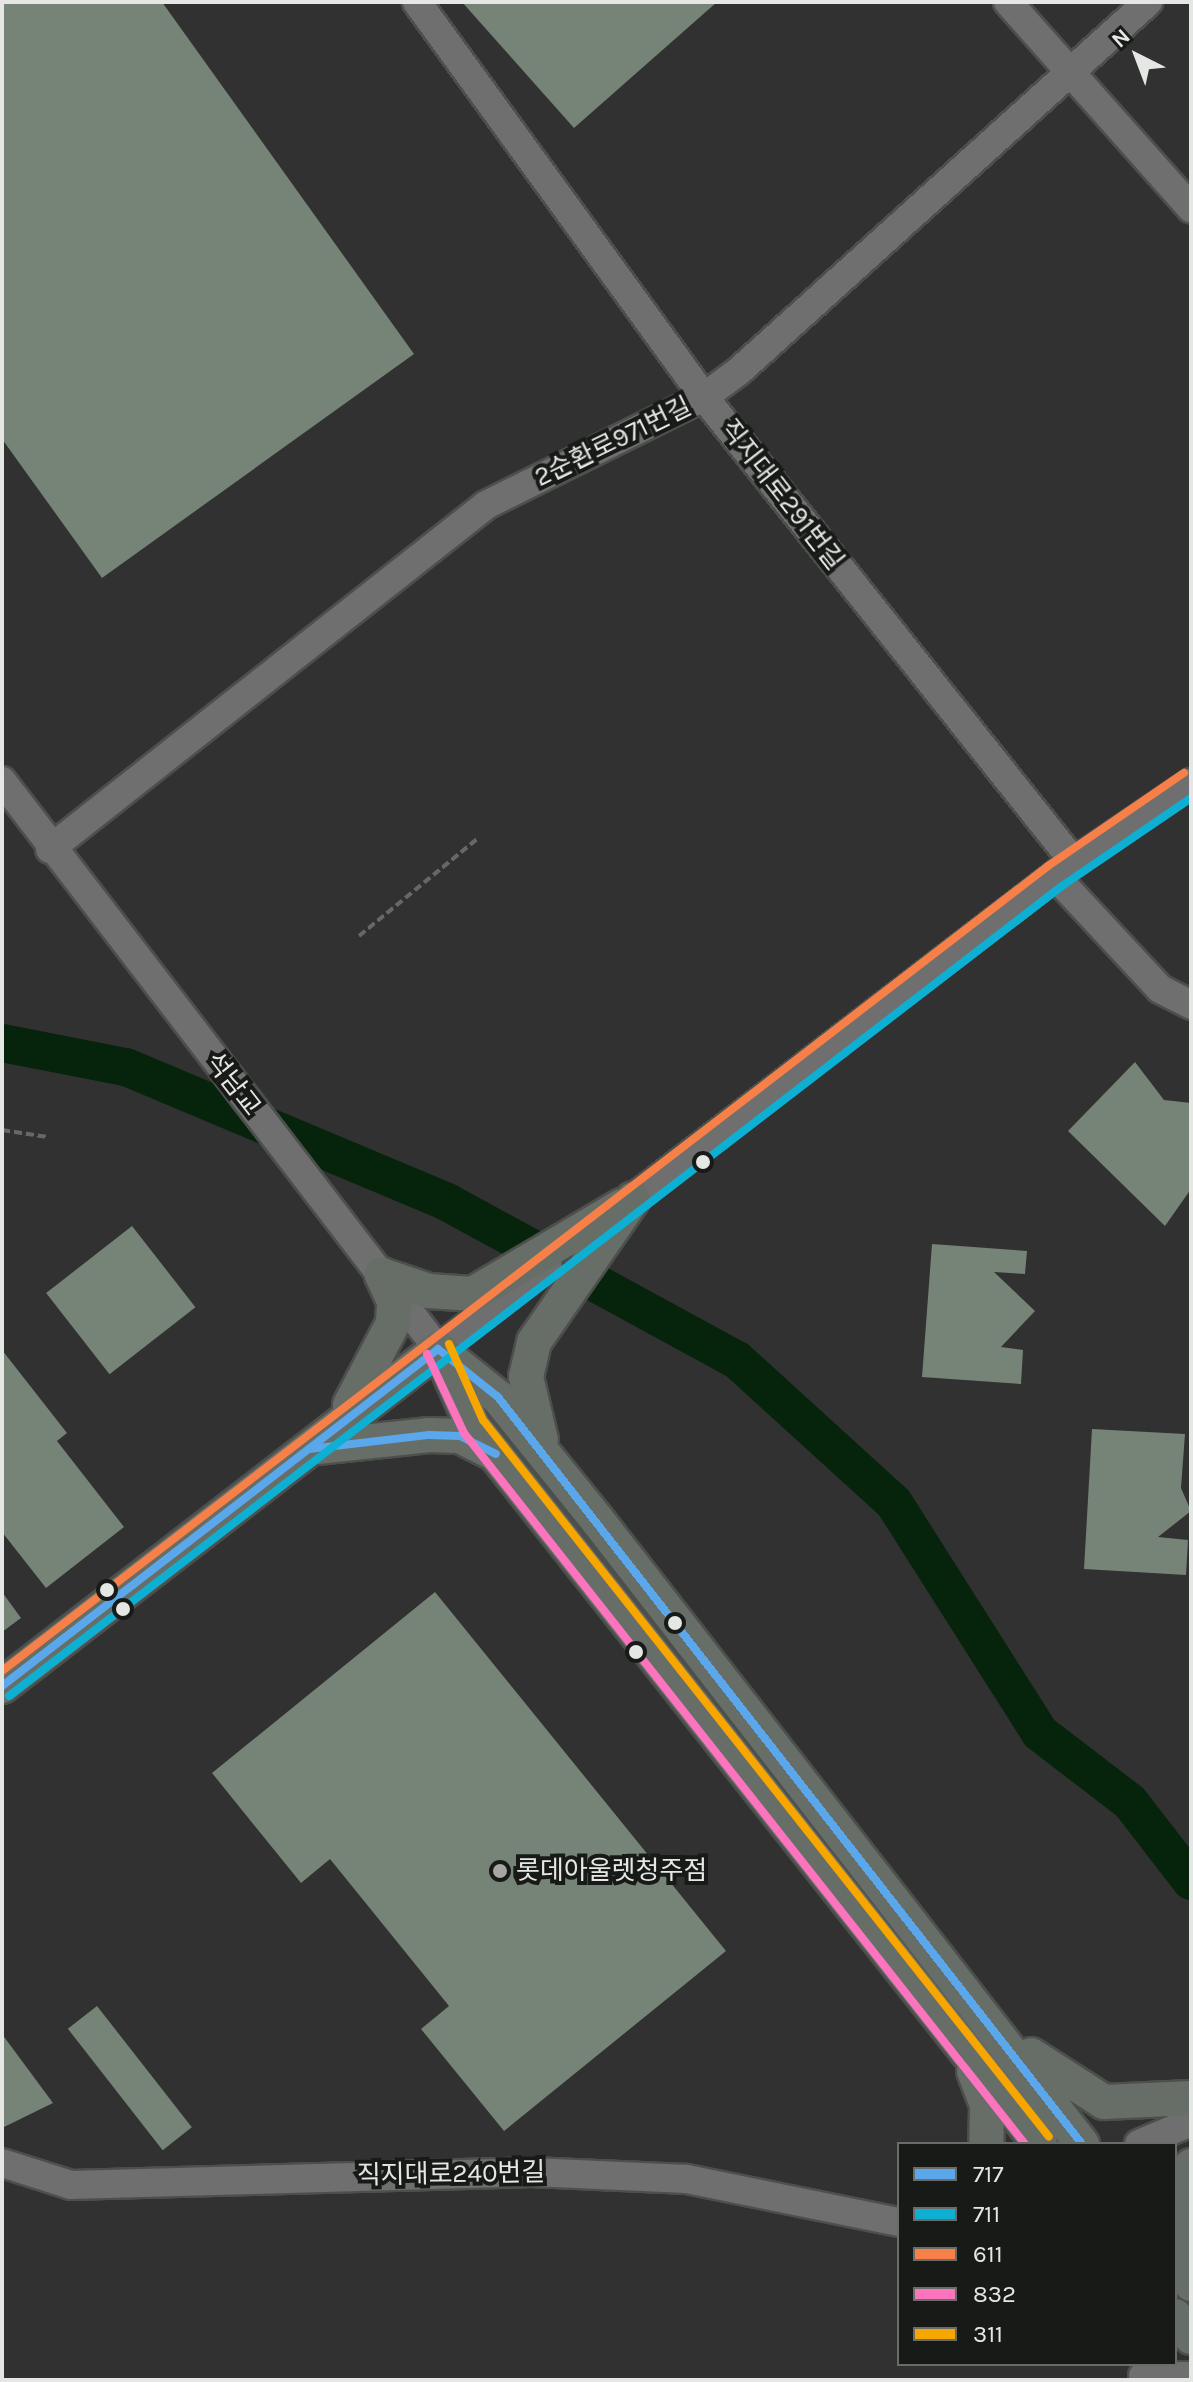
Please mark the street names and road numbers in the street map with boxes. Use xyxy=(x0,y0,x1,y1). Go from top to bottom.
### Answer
street label: 2순환로971번길 xyxy=(530,391,696,493)
street label: 직지대로291번길 xyxy=(714,414,850,576)
street label: 석남교 xyxy=(199,1046,267,1122)
street label: 직지대로240번길 xyxy=(356,2157,546,2191)

